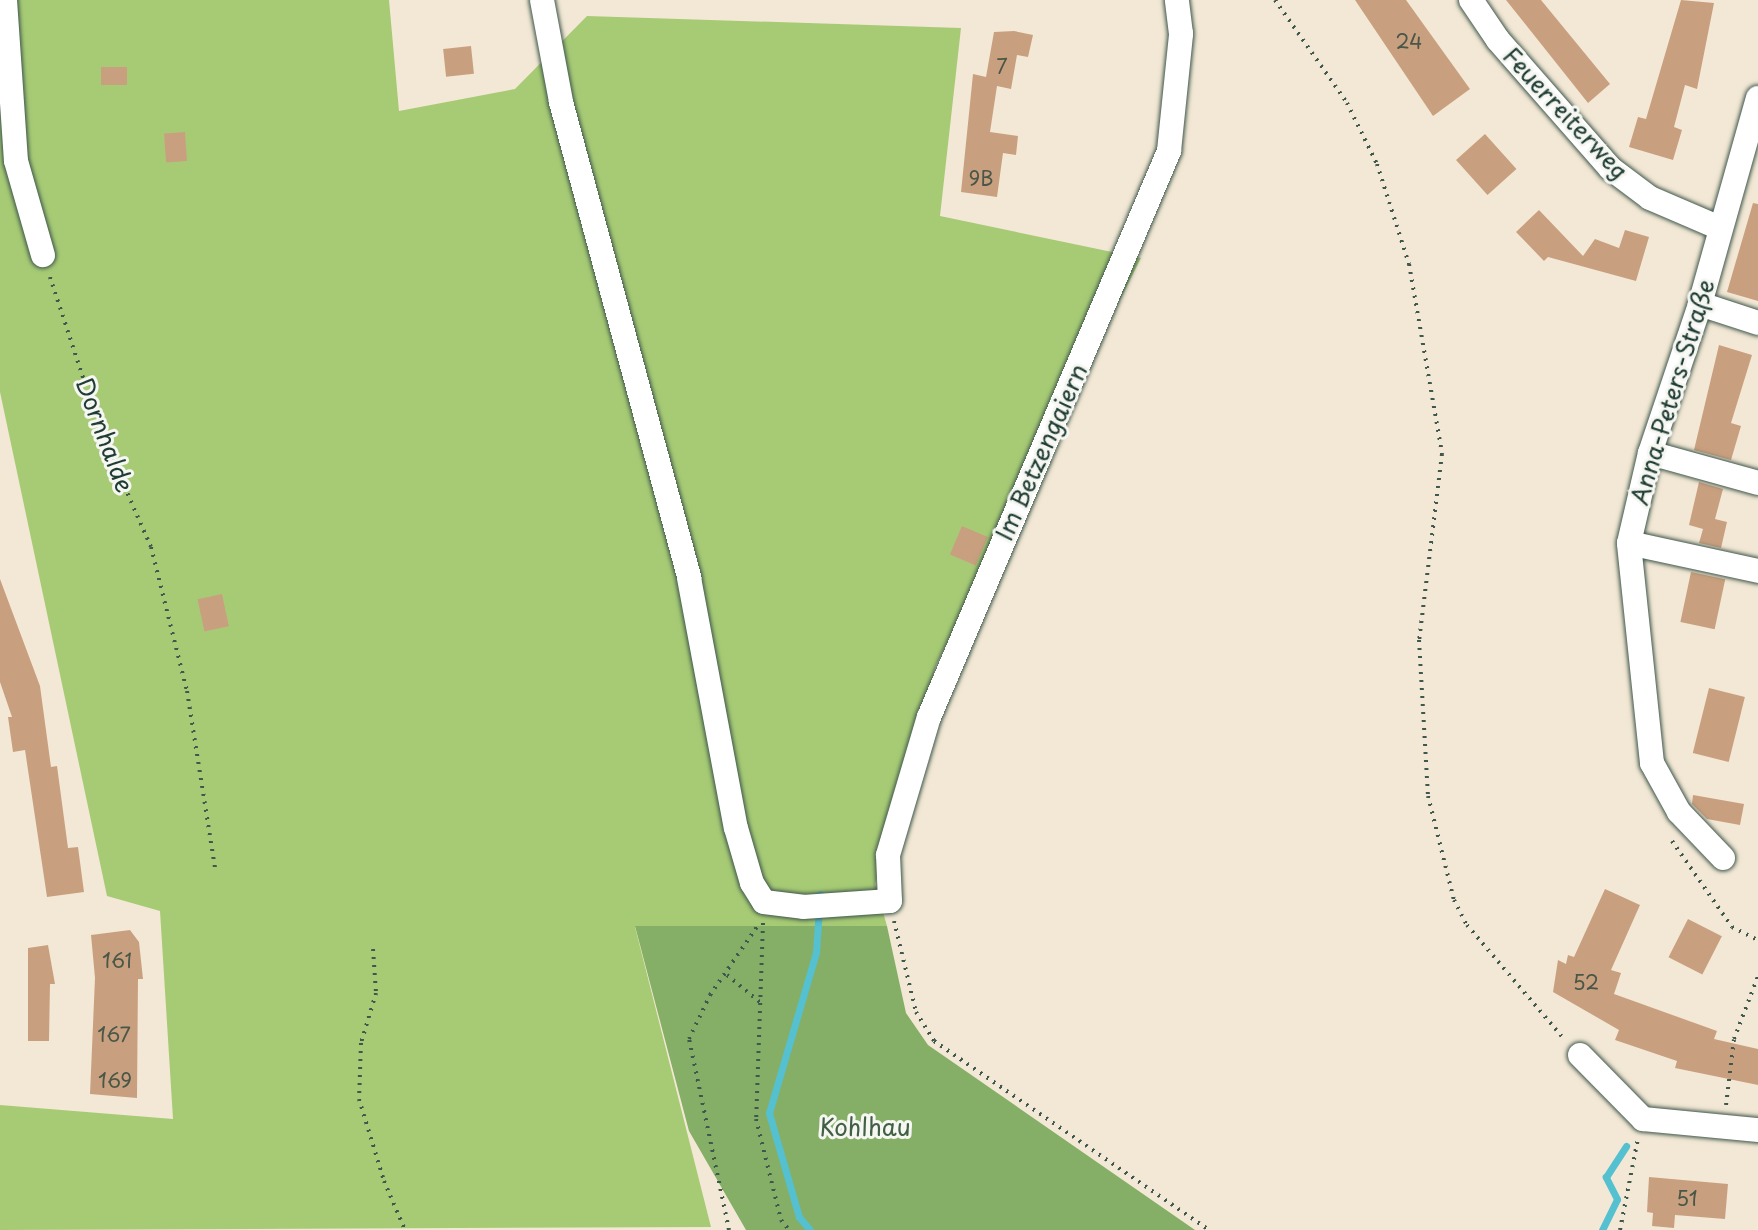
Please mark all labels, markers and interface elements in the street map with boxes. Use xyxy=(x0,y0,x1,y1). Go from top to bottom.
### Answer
house number: 24 xyxy=(1396,29,1422,53)
street label: Feuerreiterweg xyxy=(1498,41,1634,185)
house number: 7 xyxy=(996,54,1008,78)
house number: 9B xyxy=(969,166,993,190)
street label: Anna-Peters-Straße xyxy=(1624,276,1720,508)
street label: Im Betzengaiern xyxy=(989,359,1093,545)
street label: Dornhalde xyxy=(70,374,140,496)
house number: 161 xyxy=(102,948,132,972)
house number: 52 xyxy=(1573,970,1599,994)
house number: 167 xyxy=(97,1022,131,1046)
house number: 169 xyxy=(98,1068,132,1092)
park label: Kohlhau xyxy=(819,1113,911,1141)
house number: 51 xyxy=(1676,1186,1698,1210)

